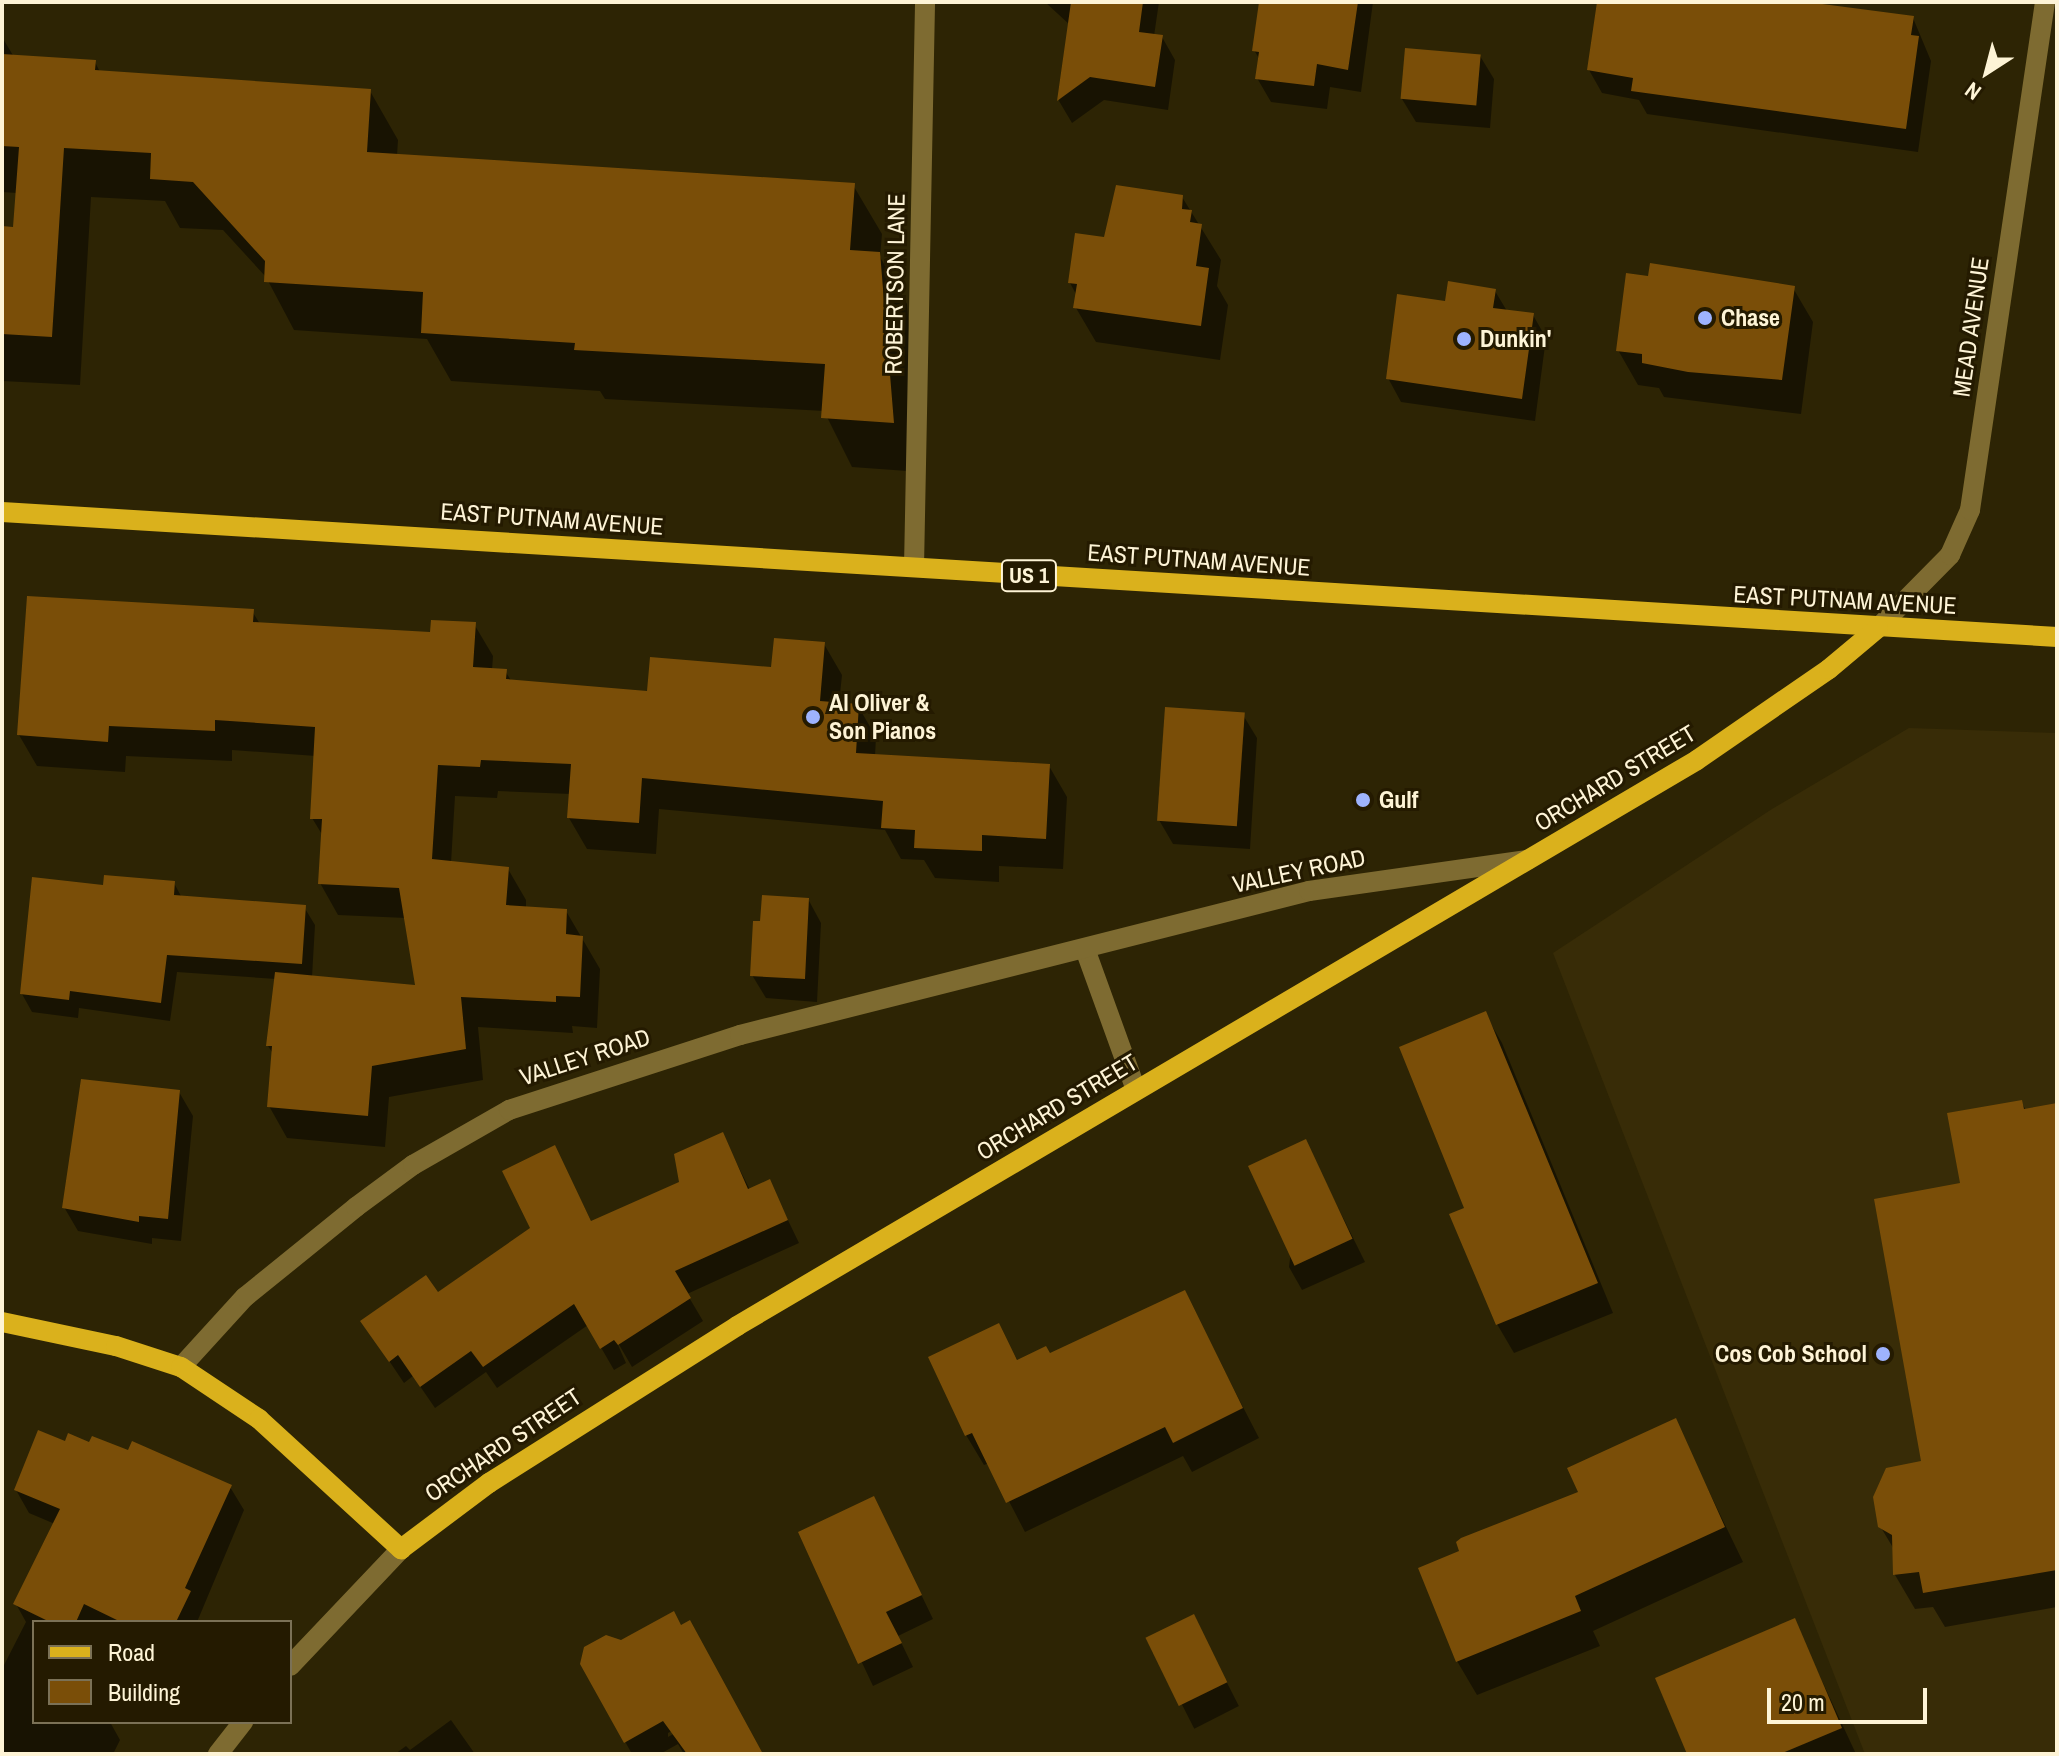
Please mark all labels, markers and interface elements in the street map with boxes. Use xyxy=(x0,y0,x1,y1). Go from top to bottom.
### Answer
north arrow xyxy=(1947,32,2027,112)
text: N xyxy=(1959,75,1987,107)
street label: ROBERTSON LANE xyxy=(879,193,911,375)
street label: MEAD AVENUE xyxy=(1947,255,1995,399)
place label: Chase xyxy=(1721,304,1780,332)
marker: Chase xyxy=(1696,309,1714,327)
place label: Dunkin' xyxy=(1480,325,1551,353)
marker: Dunkin' xyxy=(1455,330,1473,348)
street label: EAST PUTNAM AVENUE xyxy=(439,497,665,541)
street label: EAST PUTNAM AVENUE xyxy=(1086,538,1312,582)
road number: US 1 xyxy=(999,558,1059,594)
street label: EAST PUTNAM AVENUE xyxy=(1732,580,1958,620)
place label: Al Oliver & Son Pianos xyxy=(829,689,936,745)
marker: Al Oliver & Son Pianos xyxy=(804,708,822,726)
street label: ORCHARD STREET xyxy=(1529,719,1701,837)
place label: Gulf xyxy=(1379,786,1418,814)
marker: Gulf xyxy=(1354,791,1372,809)
street label: VALLEY ROAD xyxy=(1230,843,1368,899)
street label: VALLEY ROAD xyxy=(516,1022,654,1092)
street label: ORCHARD STREET xyxy=(971,1048,1143,1166)
place label: Cos Cob School xyxy=(1715,1340,1867,1368)
marker: Cos Cob School xyxy=(1874,1345,1892,1363)
street label: ORCHARD STREET xyxy=(419,1382,587,1508)
legend xyxy=(32,1620,292,1724)
text: Road xyxy=(108,1636,155,1668)
scale bar xyxy=(1771,1672,1931,1722)
text: Building xyxy=(108,1676,180,1708)
text: 20 m xyxy=(1781,1686,1825,1718)

